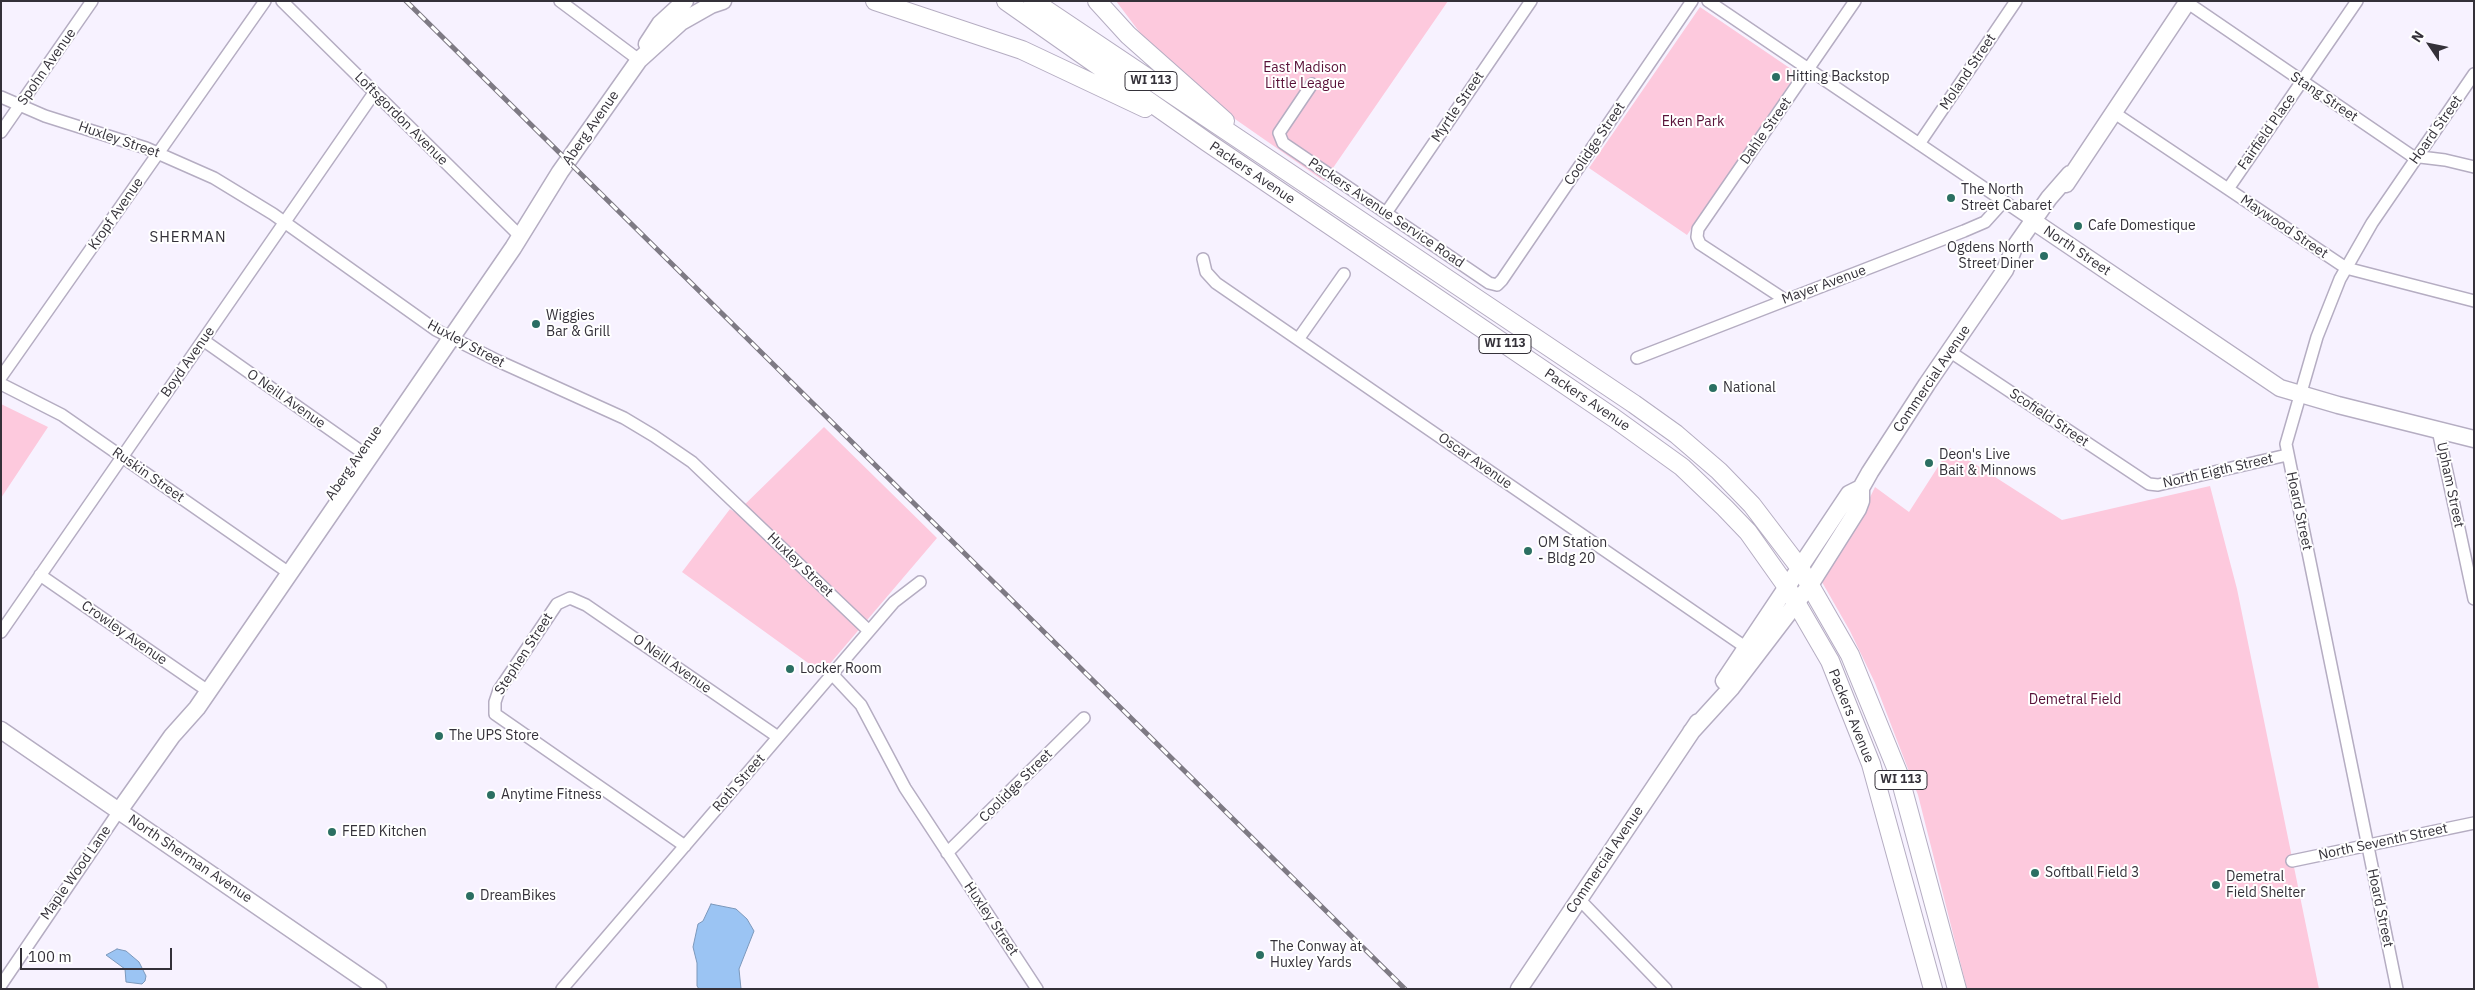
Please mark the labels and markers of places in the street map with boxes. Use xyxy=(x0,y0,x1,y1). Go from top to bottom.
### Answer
place label: Hitting Backstop xyxy=(1786,69,1890,85)
marker: Hitting Backstop xyxy=(1770,71,1782,83)
place label: The North Street Cabaret xyxy=(1961,182,2052,214)
marker: The North Street Cabaret xyxy=(1945,192,1957,204)
place label: Cafe Domestique xyxy=(2088,218,2196,234)
marker: Cafe Domestique xyxy=(2072,220,2084,232)
place label: Ogdens North Street Diner xyxy=(1947,240,2034,272)
marker: Ogdens North Street Diner xyxy=(2038,250,2050,262)
place label: Wiggies Bar & Grill xyxy=(546,308,610,341)
marker: Wiggies Bar & Grill xyxy=(530,318,542,330)
place label: National xyxy=(1723,380,1776,396)
marker: National xyxy=(1707,382,1719,394)
place label: Deon's Live Bait & Minnows xyxy=(1939,447,2036,480)
marker: Deon's Live Bait & Minnows xyxy=(1923,457,1935,469)
place label: OM Station - Bldg 20 xyxy=(1538,535,1607,568)
marker: OM Station - Bldg 20 xyxy=(1522,545,1534,557)
place label: Locker Room xyxy=(800,661,882,677)
marker: Locker Room xyxy=(784,663,796,675)
place label: The UPS Store xyxy=(449,728,539,744)
marker: The UPS Store xyxy=(433,730,445,742)
place label: Anytime Fitness xyxy=(501,787,602,803)
marker: Anytime Fitness xyxy=(485,789,497,801)
place label: FEED Kitchen xyxy=(342,824,427,840)
marker: FEED Kitchen xyxy=(326,826,338,838)
place label: Softball Field 3 xyxy=(2045,865,2139,881)
marker: Softball Field 3 xyxy=(2029,867,2041,879)
place label: Demetral Field Shelter xyxy=(2226,869,2305,902)
marker: Demetral Field Shelter xyxy=(2210,879,2222,891)
place label: DreamBikes xyxy=(480,888,556,904)
marker: DreamBikes xyxy=(464,890,476,902)
place label: The Conway at Huxley Yards xyxy=(1270,939,1362,972)
marker: The Conway at Huxley Yards xyxy=(1254,949,1266,961)

